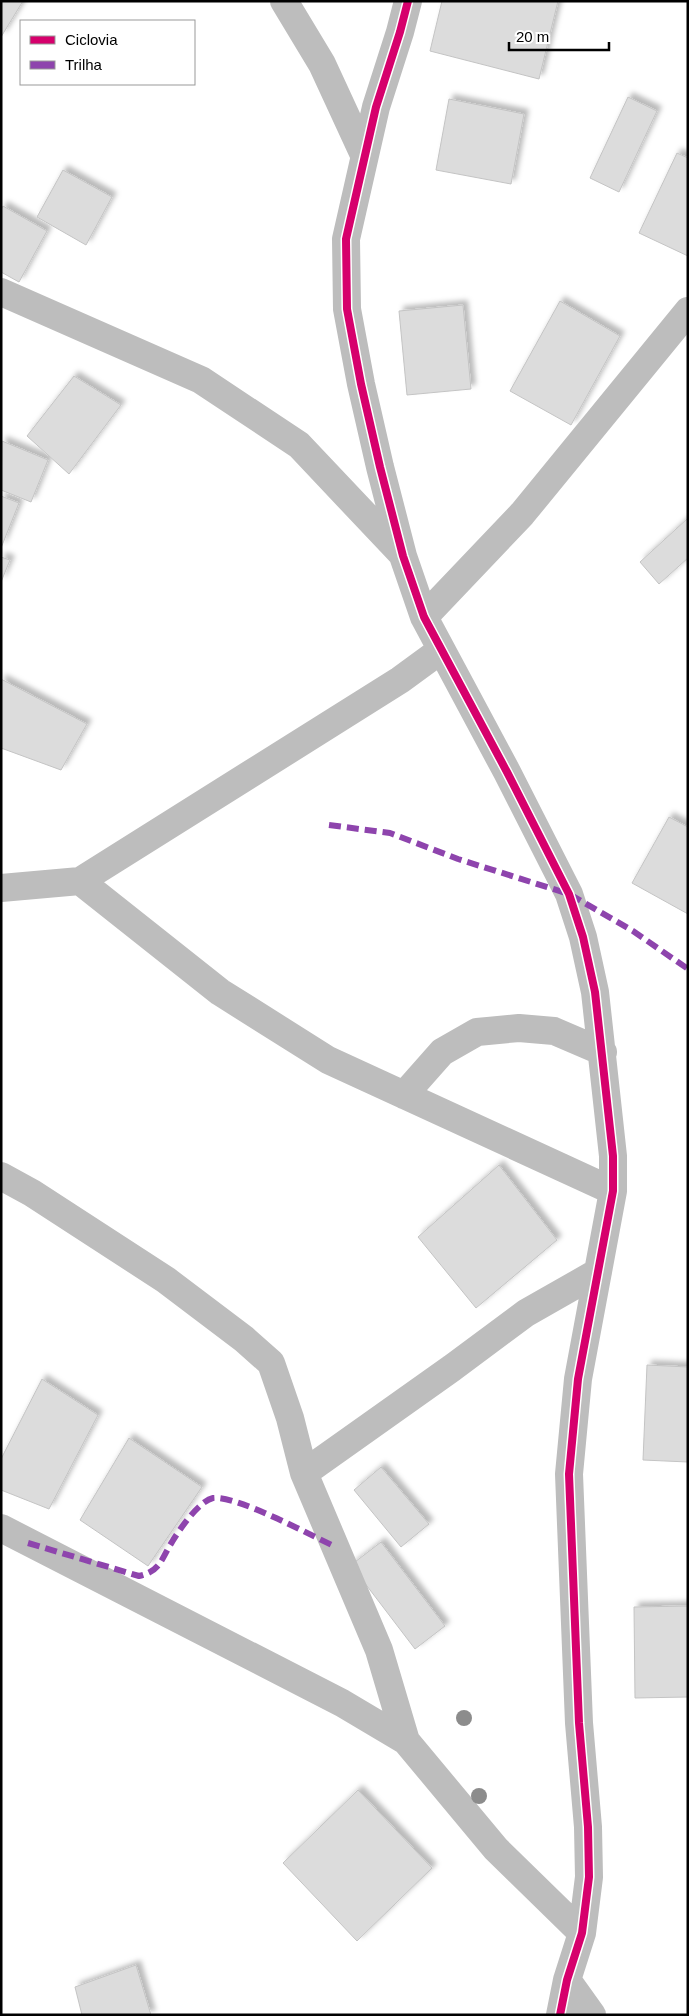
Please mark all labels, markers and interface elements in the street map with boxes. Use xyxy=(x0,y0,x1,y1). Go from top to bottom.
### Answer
legend xyxy=(20,20,195,85)
scale bar xyxy=(509,20,609,52)
text: 20 m xyxy=(516,28,549,45)
text: Ciclovia xyxy=(65,31,118,48)
text: Trilha xyxy=(65,56,103,73)

